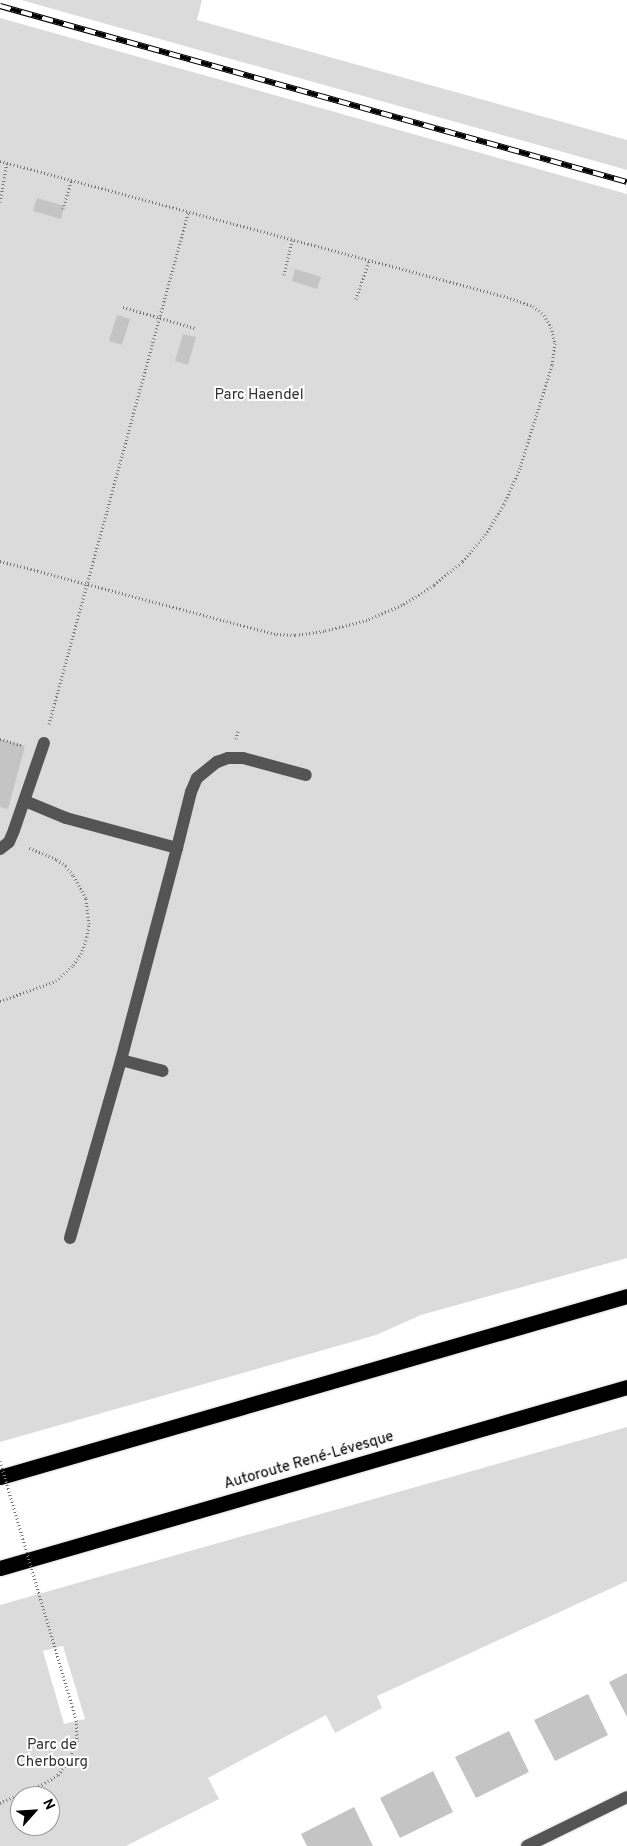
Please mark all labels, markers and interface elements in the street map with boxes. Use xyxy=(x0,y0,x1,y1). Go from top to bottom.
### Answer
park label: Parc Haendel xyxy=(214,387,304,405)
street label: Autoroute René-Lévesque xyxy=(222,1428,396,1494)
park label: Parc de Cherbourg xyxy=(16,1736,88,1771)
north arrow xyxy=(10,1786,60,1836)
text: N xyxy=(38,1796,58,1813)

